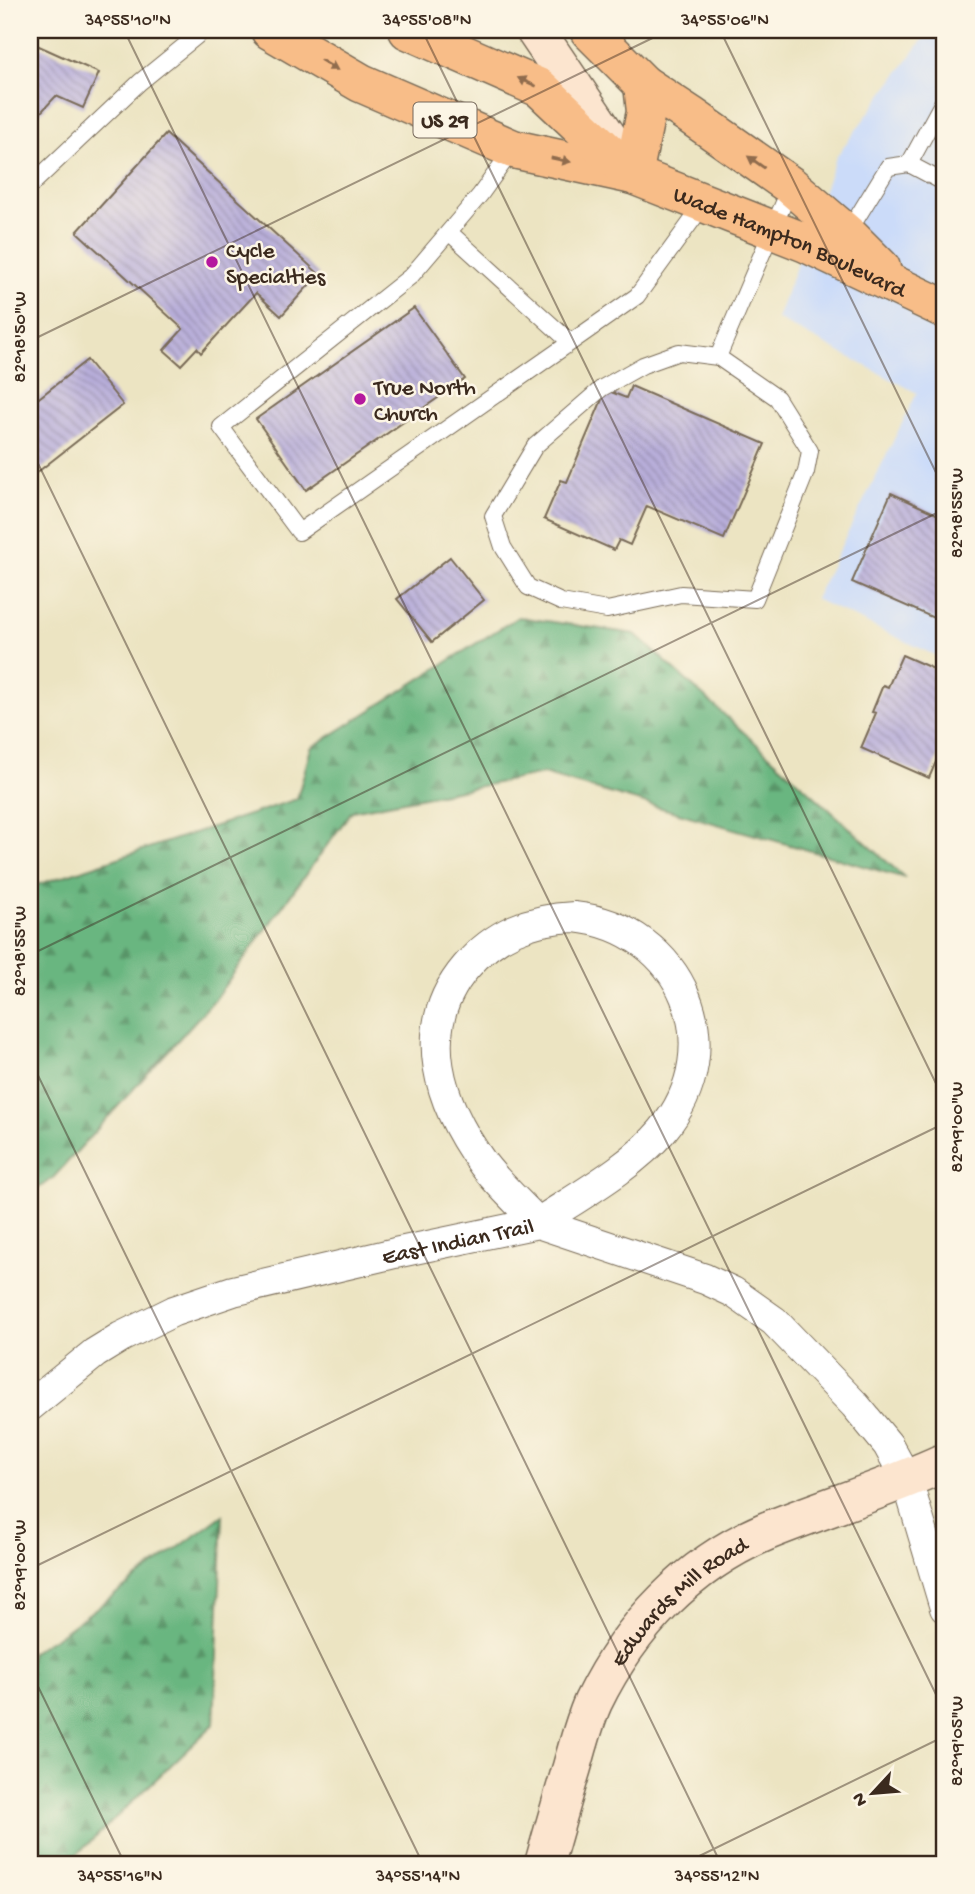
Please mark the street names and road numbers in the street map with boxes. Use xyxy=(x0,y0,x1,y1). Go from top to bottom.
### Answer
road number: US 29 xyxy=(414,102,476,138)
street label: Wade Hampton Boulevard xyxy=(669,182,911,306)
street label: East Indian Trail xyxy=(380,1214,537,1273)
street label: Edwards Mill Road xyxy=(606,1532,755,1673)

